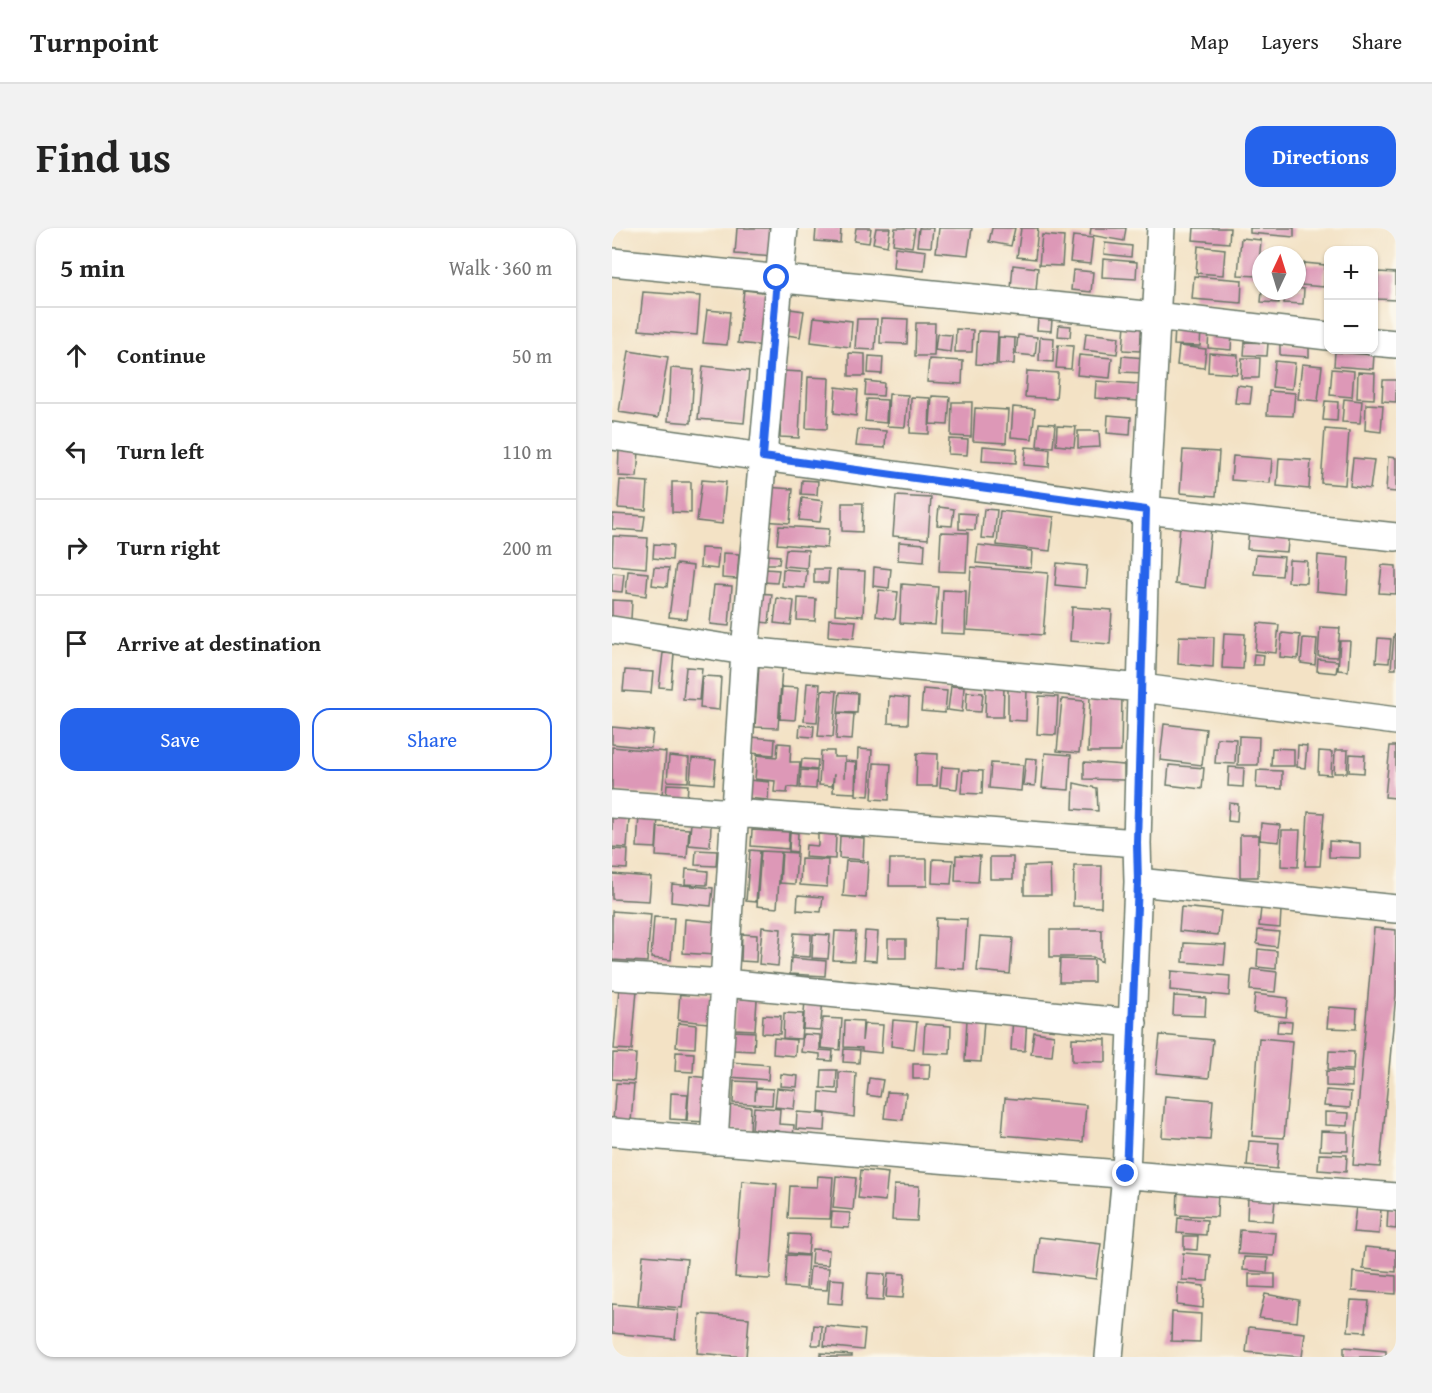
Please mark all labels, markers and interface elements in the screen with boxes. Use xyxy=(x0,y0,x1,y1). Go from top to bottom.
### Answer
text: Turnpoint xyxy=(30,21,159,62)
text: Map xyxy=(1190,26,1229,57)
text: Layers xyxy=(1262,26,1319,57)
text: Share xyxy=(1352,26,1402,57)
text: Find us xyxy=(36,126,171,187)
button: Directions xyxy=(1245,126,1396,187)
north arrow xyxy=(1252,246,1306,300)
map controls xyxy=(1324,246,1378,354)
button: + xyxy=(1324,246,1378,300)
text: 5 min xyxy=(60,248,125,287)
text: Walk · 360 m xyxy=(449,253,552,282)
route start xyxy=(763,264,789,290)
button: − xyxy=(1324,300,1378,354)
icon: ahead xyxy=(60,339,93,372)
text: Continue xyxy=(117,339,206,371)
text: 50 m xyxy=(512,341,552,370)
icon: left xyxy=(60,435,93,468)
text: Turn left xyxy=(117,435,204,467)
text: 110 m xyxy=(502,437,552,466)
icon: right xyxy=(60,531,93,564)
text: Turn right xyxy=(117,531,220,563)
text: 200 m xyxy=(502,533,552,562)
icon: arrive xyxy=(60,627,93,660)
text: Arrive at destination xyxy=(117,627,321,659)
button: Save xyxy=(60,708,300,771)
button: Share xyxy=(312,708,552,771)
route end xyxy=(1112,1160,1138,1186)

